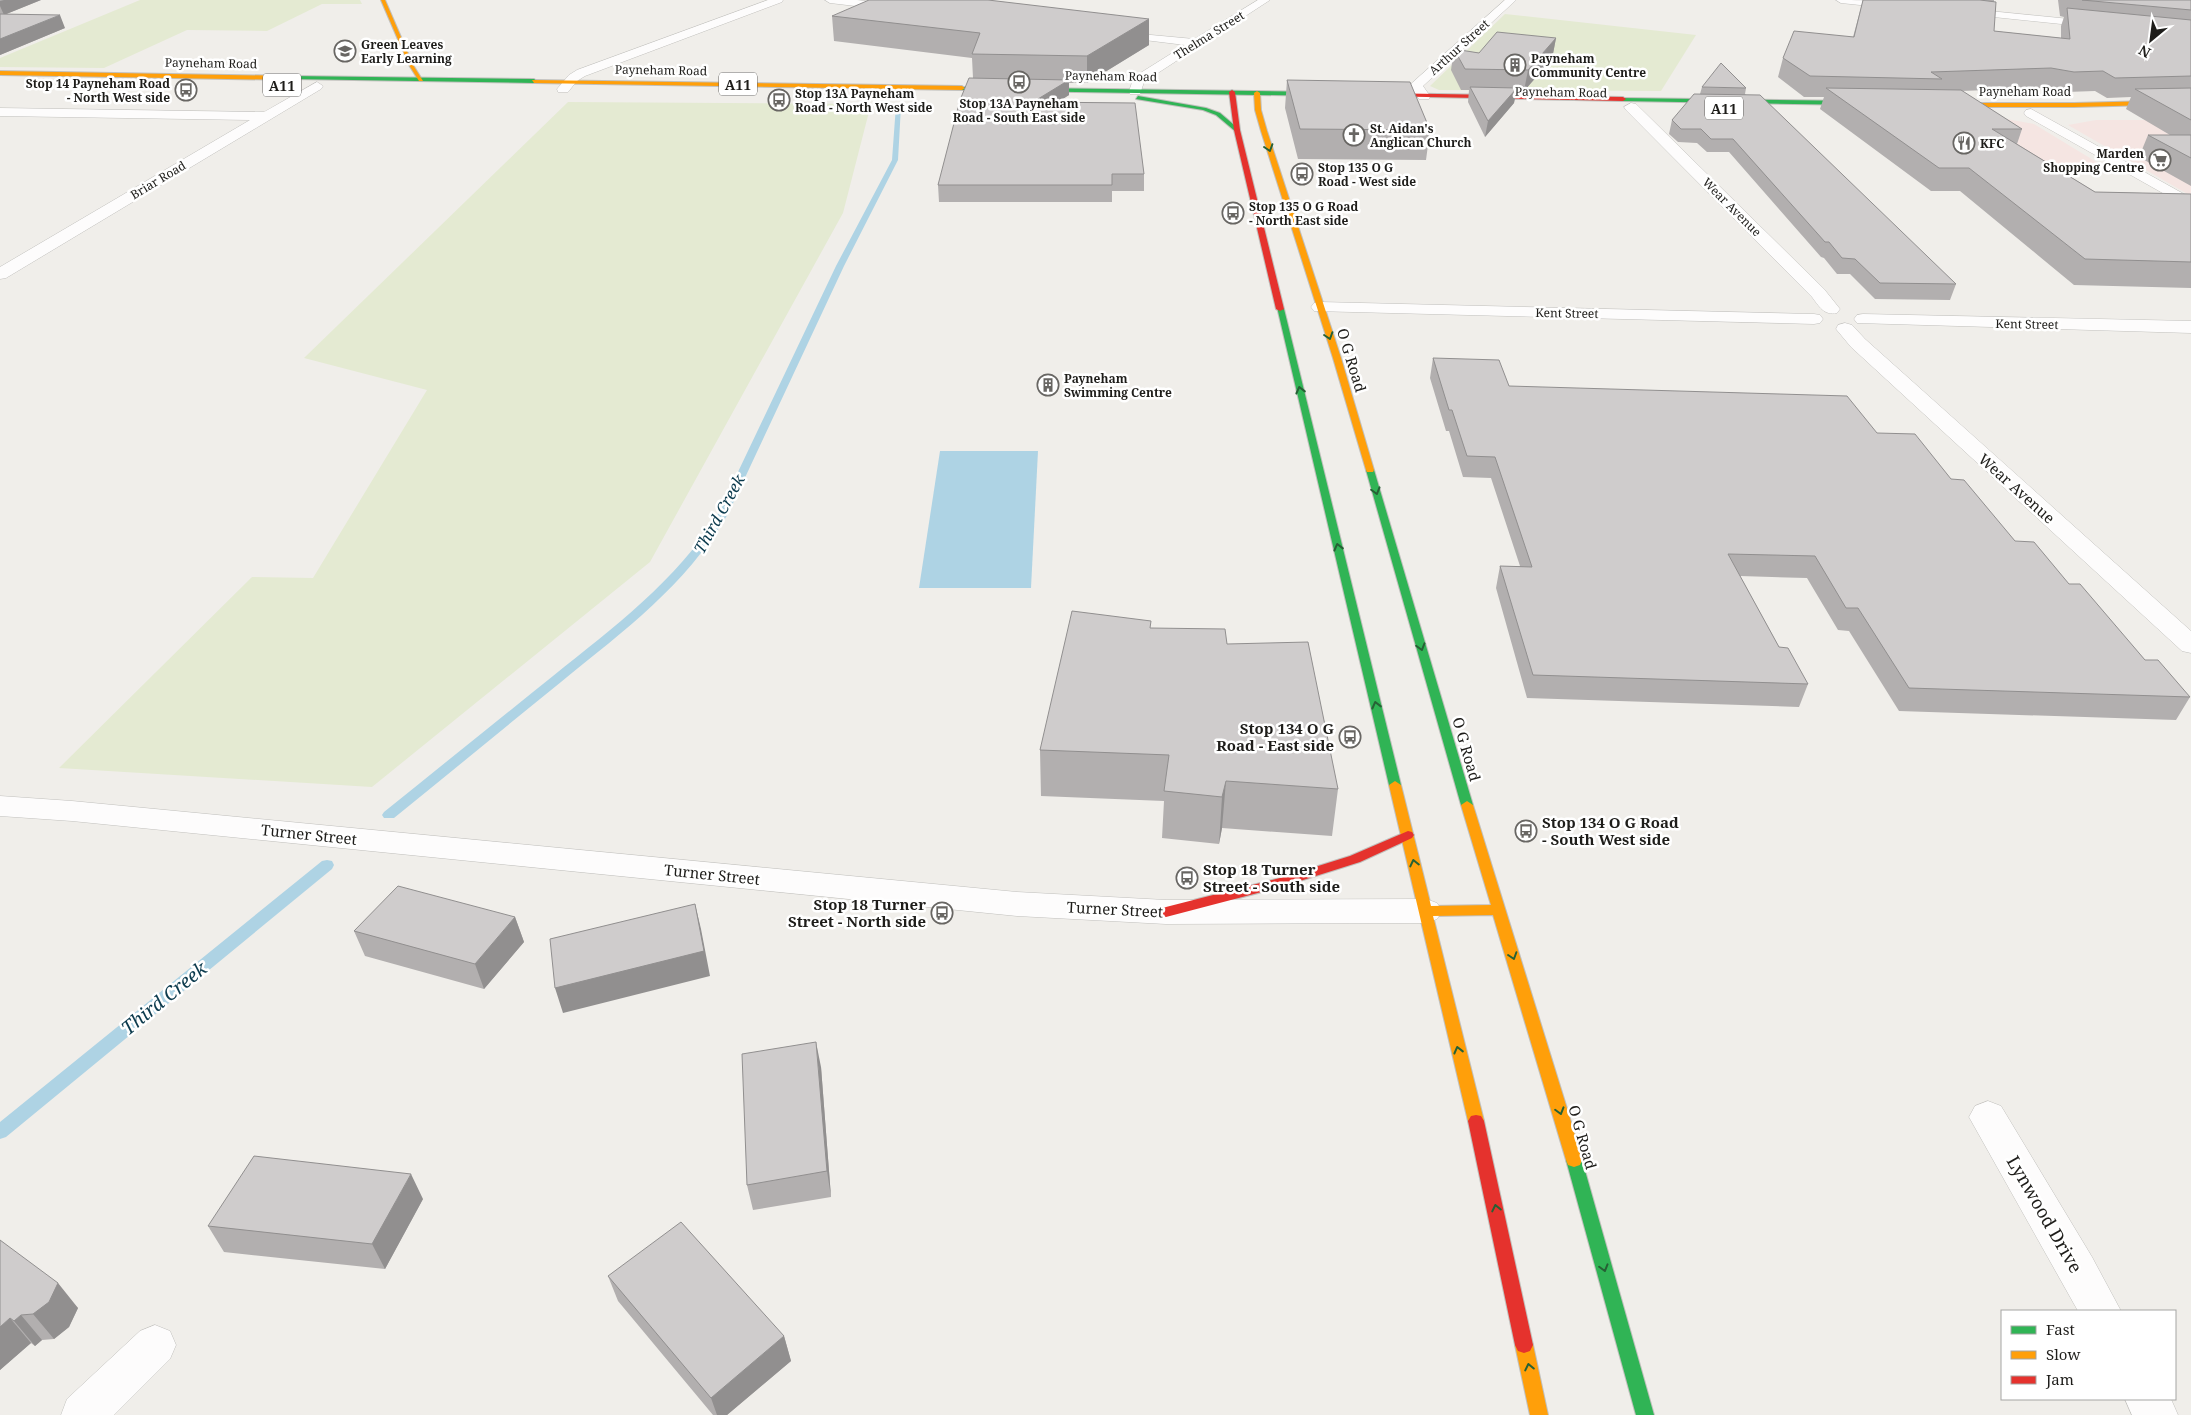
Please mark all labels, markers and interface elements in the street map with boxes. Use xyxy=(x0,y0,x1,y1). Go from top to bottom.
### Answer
street label: Thelma Street xyxy=(1171,7,1247,63)
street label: Arthur Street xyxy=(1425,15,1493,79)
north arrow xyxy=(2126,15,2176,65)
place label: Green Leaves Early Learning xyxy=(361,36,452,67)
school or university icon: Green Leaves Early Learning xyxy=(333,39,357,63)
text: N xyxy=(2135,41,2154,63)
place label: Payneham Community Centre xyxy=(1531,50,1646,81)
building icon: Payneham Community Centre xyxy=(1503,53,1527,77)
street label: Payneham Road xyxy=(165,54,258,72)
street label: Payneham Road xyxy=(615,61,708,79)
street label: Payneham Road xyxy=(1065,67,1158,85)
bus stop icon: Stop 13A Payneham Road - South East side xyxy=(1007,70,1031,94)
road number: A11 xyxy=(719,72,757,96)
road number: A11 xyxy=(263,74,301,96)
place label: Stop 14 Payneham Road - North West side xyxy=(26,75,170,106)
bus stop icon: Stop 14 Payneham Road - North West side xyxy=(174,78,198,102)
street label: Payneham Road xyxy=(1515,83,1608,101)
street label: Payneham Road xyxy=(1979,83,2072,100)
place label: Stop 13A Payneham Road - North West side xyxy=(795,85,932,116)
bus stop icon: Stop 13A Payneham Road - North West side xyxy=(767,88,791,112)
place label: Stop 13A Payneham Road - South East side xyxy=(953,95,1085,126)
road number: A11 xyxy=(1705,96,1743,120)
place label: St. Aidan's Anglican Church xyxy=(1370,120,1472,151)
church icon: St. Aidan's Anglican Church xyxy=(1342,123,1366,147)
restaurant icon: KFC xyxy=(1952,131,1976,155)
place label: KFC xyxy=(1980,135,2004,152)
one-way arrow xyxy=(1264,143,1274,151)
place label: Marden Shopping Centre xyxy=(2043,145,2144,176)
supermarket icon: Marden Shopping Centre xyxy=(2148,148,2172,172)
street label: Briar Road xyxy=(127,156,189,203)
place label: Stop 135 O G Road - West side xyxy=(1318,159,1416,190)
bus stop icon: Stop 135 O G Road - West side xyxy=(1290,162,1314,186)
street label: Wear Avenue xyxy=(1699,174,1765,240)
place label: Stop 135 O G Road - North East side xyxy=(1249,198,1359,229)
bus stop icon: Stop 135 O G Road - North East side xyxy=(1221,201,1245,225)
street label: Kent Street xyxy=(1535,304,1599,322)
street label: Kent Street xyxy=(1995,315,2059,333)
street label: O G Road xyxy=(1333,326,1371,394)
one-way arrow xyxy=(1324,331,1334,339)
place label: Payneham Swimming Centre xyxy=(1064,370,1172,401)
building icon: Payneham Swimming Centre xyxy=(1036,373,1060,397)
one-way arrow xyxy=(1295,386,1305,394)
street label: Wear Avenue xyxy=(1975,448,2059,528)
water label: Third Creek xyxy=(688,470,750,557)
one-way arrow xyxy=(1370,487,1380,495)
one-way arrow xyxy=(1333,543,1344,552)
one-way arrow xyxy=(1416,643,1426,651)
one-way arrow xyxy=(1371,701,1382,710)
street label: O G Road xyxy=(1448,715,1486,783)
place label: Stop 134 O G Road - East side xyxy=(1216,718,1334,755)
bus stop icon: Stop 134 O G Road - East side xyxy=(1338,725,1362,749)
place label: Stop 134 O G Road - South West side xyxy=(1542,812,1679,849)
street label: Turner Street xyxy=(260,819,358,849)
bus stop icon: Stop 134 O G Road - South West side xyxy=(1514,819,1538,843)
street label: Turner Street xyxy=(663,859,761,889)
place label: Stop 18 Turner Street - South side xyxy=(1203,859,1340,896)
one-way arrow xyxy=(1409,859,1420,868)
bus stop icon: Stop 18 Turner Street - South side xyxy=(1175,866,1199,890)
place label: Stop 18 Turner Street - North side xyxy=(788,894,926,931)
street label: Turner Street xyxy=(1066,896,1164,922)
bus stop icon: Stop 18 Turner Street - North side xyxy=(930,901,954,925)
one-way arrow xyxy=(1507,951,1517,960)
water label: Third Creek xyxy=(116,955,213,1041)
one-way arrow xyxy=(1453,1046,1464,1055)
street label: O G Road xyxy=(1564,1103,1602,1171)
one-way arrow xyxy=(1554,1107,1564,1115)
street label: Lynwood Drive xyxy=(2002,1151,2088,1277)
one-way arrow xyxy=(1491,1204,1502,1213)
one-way arrow xyxy=(1598,1263,1608,1271)
legend xyxy=(2001,1310,2176,1400)
text: Fast xyxy=(2046,1319,2075,1339)
text: Slow xyxy=(2046,1344,2080,1364)
one-way arrow xyxy=(1524,1363,1535,1372)
text: Jam xyxy=(2045,1369,2074,1389)

